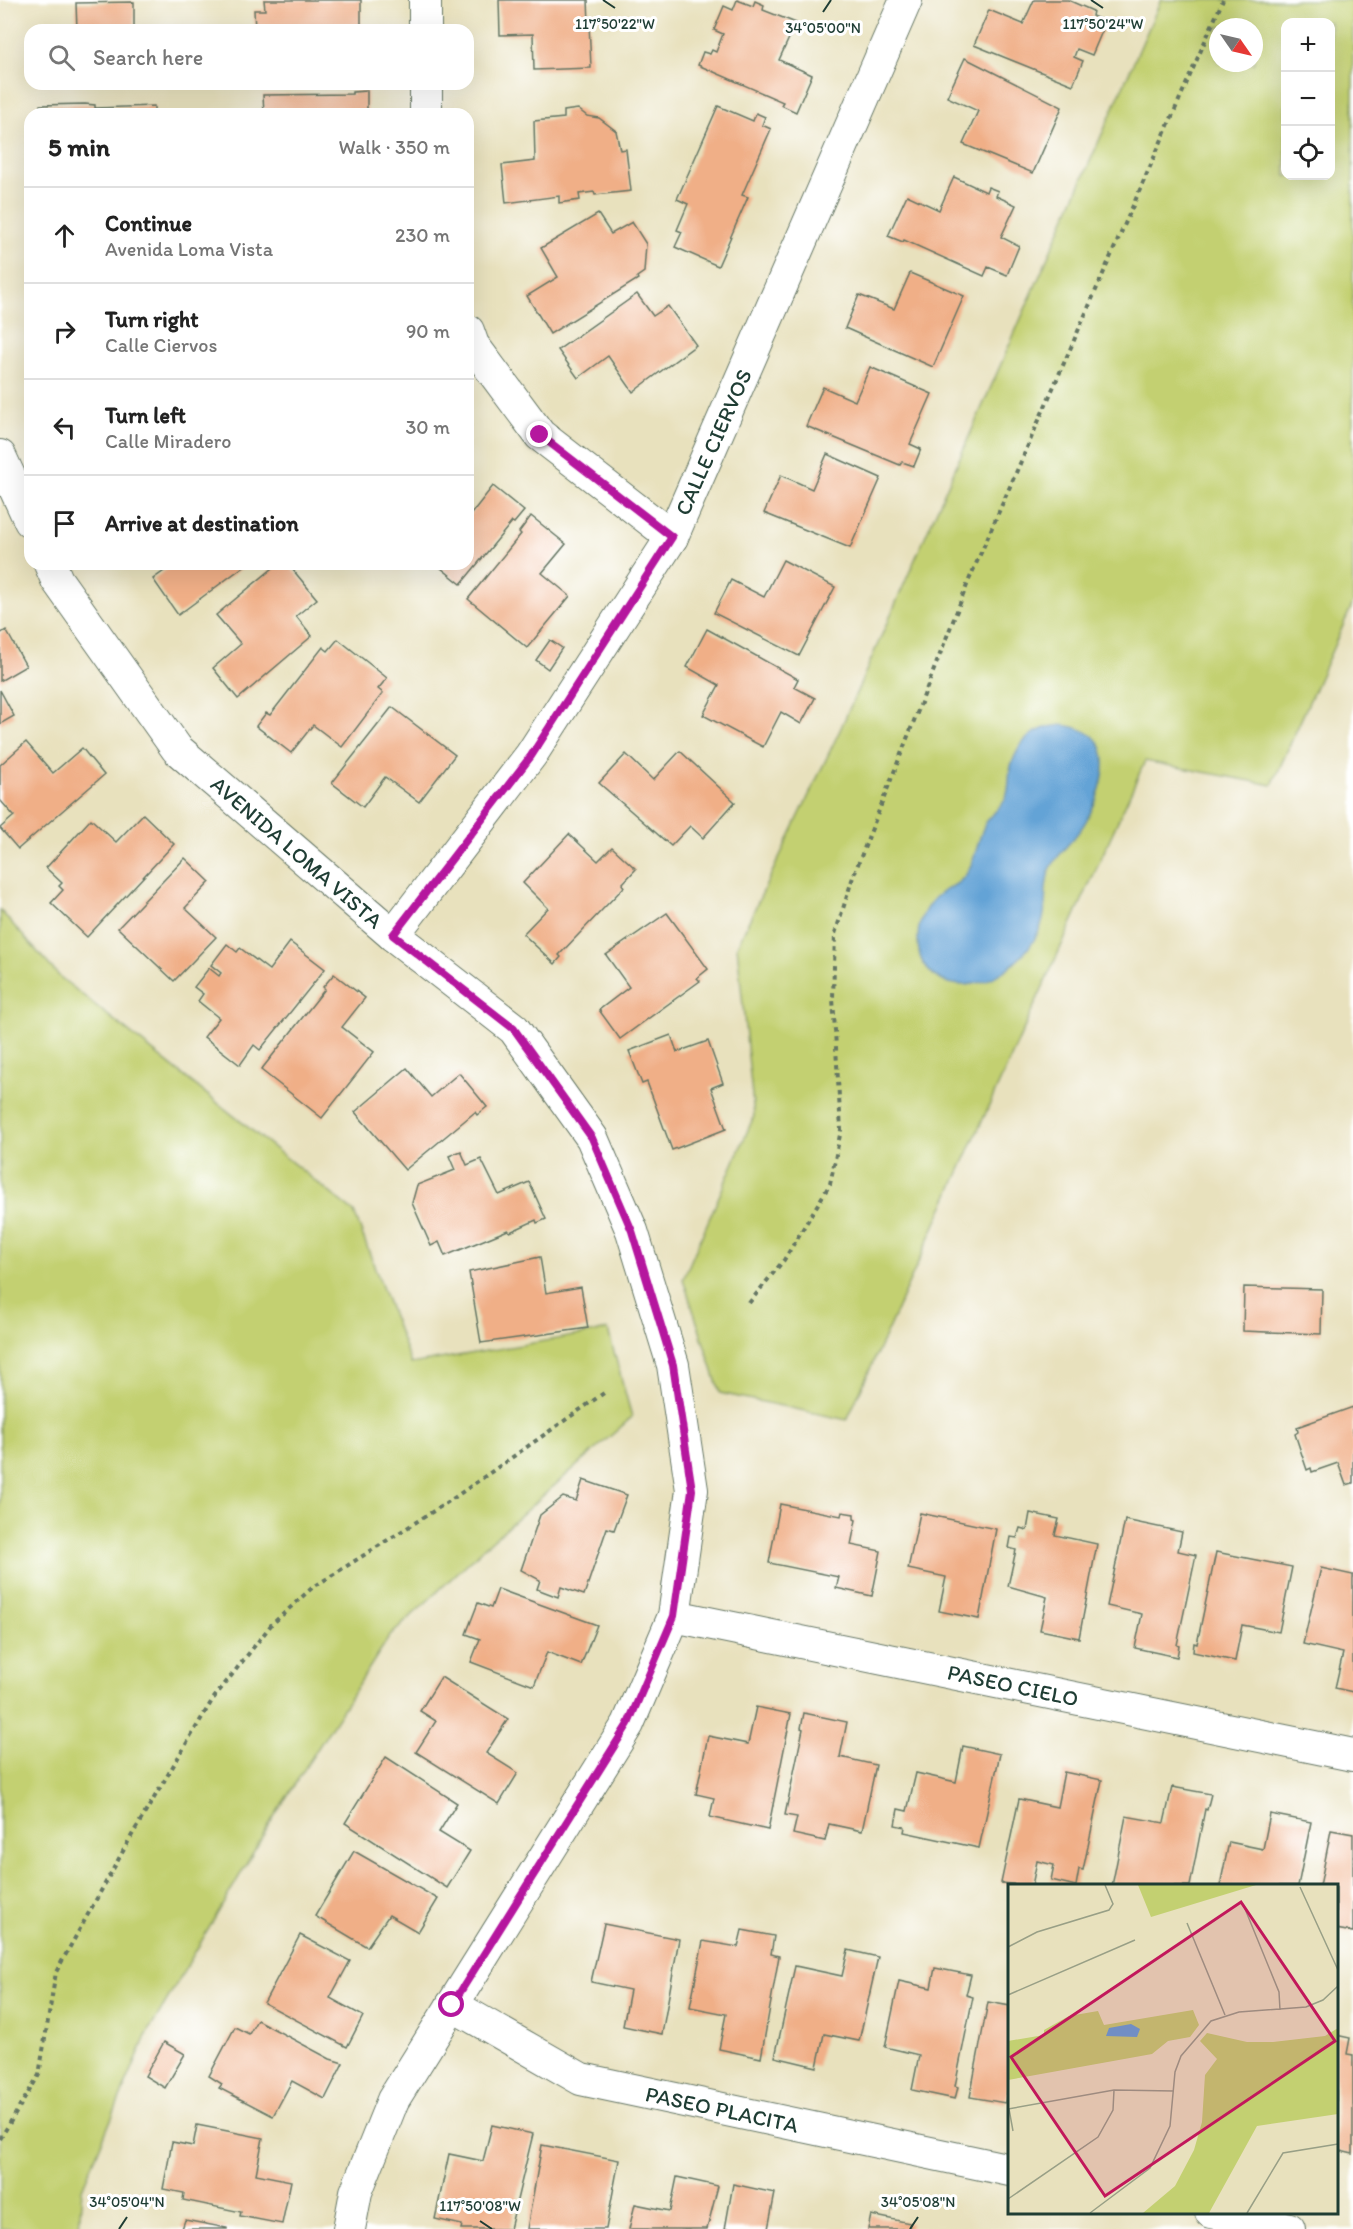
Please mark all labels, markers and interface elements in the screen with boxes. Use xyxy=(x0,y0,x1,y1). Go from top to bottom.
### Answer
text: 117°50'22"W xyxy=(575,15,655,33)
text: 117°50'24"W xyxy=(1063,15,1144,33)
north arrow xyxy=(1209,18,1263,72)
map controls xyxy=(1281,18,1335,180)
button: + xyxy=(1281,18,1335,72)
text: 34°05'00"N xyxy=(785,19,861,37)
search box xyxy=(24,24,474,90)
icon: search xyxy=(45,41,78,74)
text: Search here xyxy=(93,44,203,71)
button: − xyxy=(1281,72,1335,126)
button: locate xyxy=(1281,126,1335,180)
text: 5 min xyxy=(48,131,110,163)
text: Walk · 350 m xyxy=(339,135,450,159)
text: Continue xyxy=(105,210,192,237)
icon: ahead xyxy=(48,219,81,252)
text: 230 m xyxy=(395,223,450,247)
text: Avenida Loma Vista xyxy=(105,237,273,261)
text: Turn right xyxy=(105,306,199,333)
icon: right xyxy=(48,315,81,348)
text: 90 m xyxy=(406,319,450,343)
text: Calle Ciervos xyxy=(105,333,217,357)
street label: CALLE CIERVOS xyxy=(669,365,758,519)
text: Turn left xyxy=(105,402,186,429)
icon: left xyxy=(48,411,81,444)
text: 30 m xyxy=(405,415,450,439)
route end xyxy=(526,421,552,447)
text: Calle Miradero xyxy=(105,429,231,453)
icon: arrive xyxy=(48,507,81,540)
text: Arrive at destination xyxy=(105,510,299,537)
street label: AVENIDA LOMA VISTA xyxy=(205,770,388,934)
street label: PASEO CIELO xyxy=(945,1658,1081,1713)
inset map xyxy=(1008,1884,1338,2214)
route start xyxy=(438,1991,464,2017)
street label: PASEO PLACITA xyxy=(643,2080,801,2139)
text: 34°05'04"N xyxy=(89,2193,165,2211)
text: 34°05'08"N xyxy=(881,2193,955,2211)
text: 117°50'08"W xyxy=(439,2197,521,2215)

